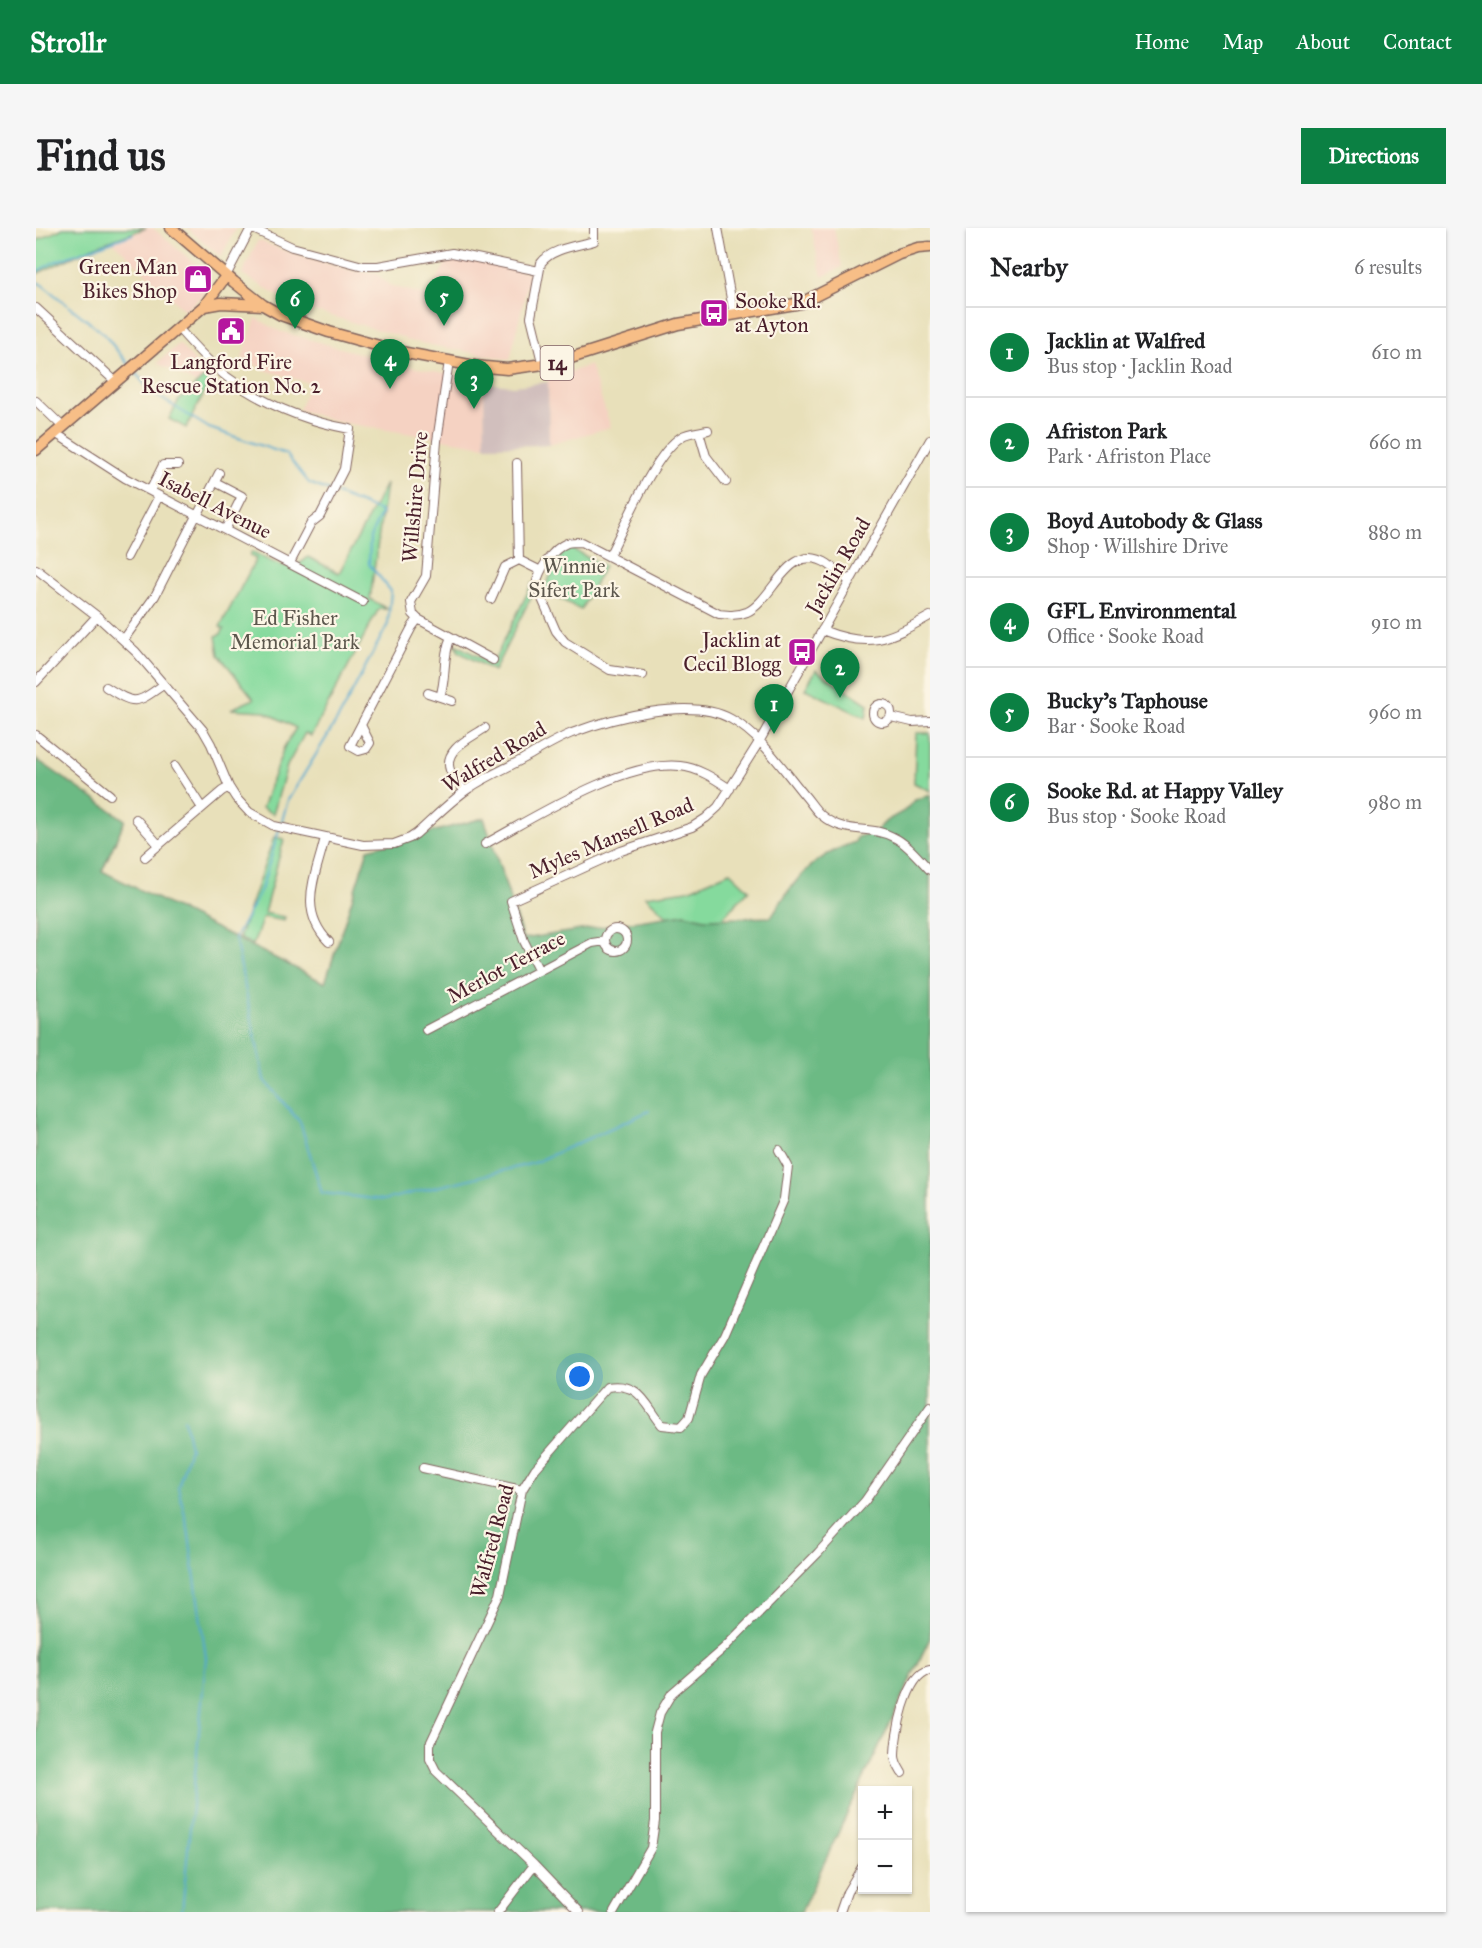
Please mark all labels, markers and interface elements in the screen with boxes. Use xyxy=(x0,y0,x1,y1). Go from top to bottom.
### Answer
text: Strollr xyxy=(30,25,106,60)
text: Home xyxy=(1134,29,1189,55)
text: Map xyxy=(1222,29,1263,55)
text: About xyxy=(1296,29,1350,55)
text: Contact xyxy=(1383,29,1452,55)
button: Directions xyxy=(1301,128,1446,184)
text: Find us xyxy=(36,130,166,182)
text: Nearby xyxy=(990,251,1068,283)
place label: Green Man Bikes Shop xyxy=(79,254,177,304)
text: 6 results xyxy=(1354,255,1422,279)
shop icon: Green Man Bikes Shop xyxy=(182,263,214,295)
pin: 5 xyxy=(424,276,464,326)
pin: 6 xyxy=(276,279,314,329)
place label: Sooke Rd. at Ayton xyxy=(735,288,821,338)
bus stop icon: Sooke Rd. at Ayton xyxy=(698,297,730,329)
public building icon: Langford Fire Rescue Station No. 2 xyxy=(215,315,247,347)
text: Jacklin at Walfred xyxy=(1047,327,1205,354)
pin: 4 xyxy=(370,340,410,389)
text: 1 xyxy=(1006,340,1013,364)
text: 610 m xyxy=(1371,340,1422,364)
road number: 14 xyxy=(540,346,574,380)
place label: Langford Fire Rescue Station No. 2 xyxy=(141,349,322,399)
text: Bus stop · Jacklin Road xyxy=(1047,354,1233,378)
pin: 3 xyxy=(454,360,494,409)
text: Afriston Park xyxy=(1047,417,1167,444)
street label: Willshire Drive xyxy=(396,430,434,564)
text: 2 xyxy=(1005,430,1014,454)
text: 660 m xyxy=(1369,430,1422,454)
text: Park · Afriston Place xyxy=(1047,444,1211,468)
street label: Isabell Avenue xyxy=(154,465,276,545)
text: Boyd Autobody & Glass xyxy=(1047,507,1262,534)
street label: Jacklin Road xyxy=(799,513,876,621)
text: 3 xyxy=(1006,520,1014,544)
text: 880 m xyxy=(1368,520,1422,544)
text: Shop · Willshire Drive xyxy=(1047,534,1228,558)
park label: Winnie Sifert Park xyxy=(528,553,620,603)
text: GFL Environmental xyxy=(1047,597,1236,624)
park label: Ed Fisher Memorial Park xyxy=(230,605,360,655)
text: 4 xyxy=(1004,610,1015,634)
text: 910 m xyxy=(1371,610,1422,634)
text: Office · Sooke Road xyxy=(1047,624,1204,648)
place label: Jacklin at Cecil Blogg xyxy=(683,627,782,677)
bus stop icon: Jacklin at Cecil Blogg xyxy=(786,636,818,668)
pin: 2 xyxy=(820,648,860,698)
pin: 1 xyxy=(754,684,794,734)
text: Bucky's Taphouse xyxy=(1047,687,1208,714)
text: 5 xyxy=(1005,700,1014,724)
text: 960 m xyxy=(1368,700,1422,724)
text: Bar · Sooke Road xyxy=(1047,714,1185,738)
street label: Walfred Road xyxy=(437,716,551,798)
text: Sooke Rd. at Happy Valley xyxy=(1047,777,1283,804)
text: 6 xyxy=(1004,790,1015,814)
text: 980 m xyxy=(1368,790,1422,814)
street label: Myles Mansell Road xyxy=(525,791,698,884)
text: Bus stop · Sooke Road xyxy=(1047,804,1226,828)
street label: Merlot Terrace xyxy=(443,925,570,1009)
your location xyxy=(565,1362,594,1391)
street label: Walfred Road xyxy=(464,1481,520,1601)
map controls xyxy=(858,1786,912,1894)
button: + xyxy=(858,1786,912,1840)
button: − xyxy=(858,1840,912,1894)

